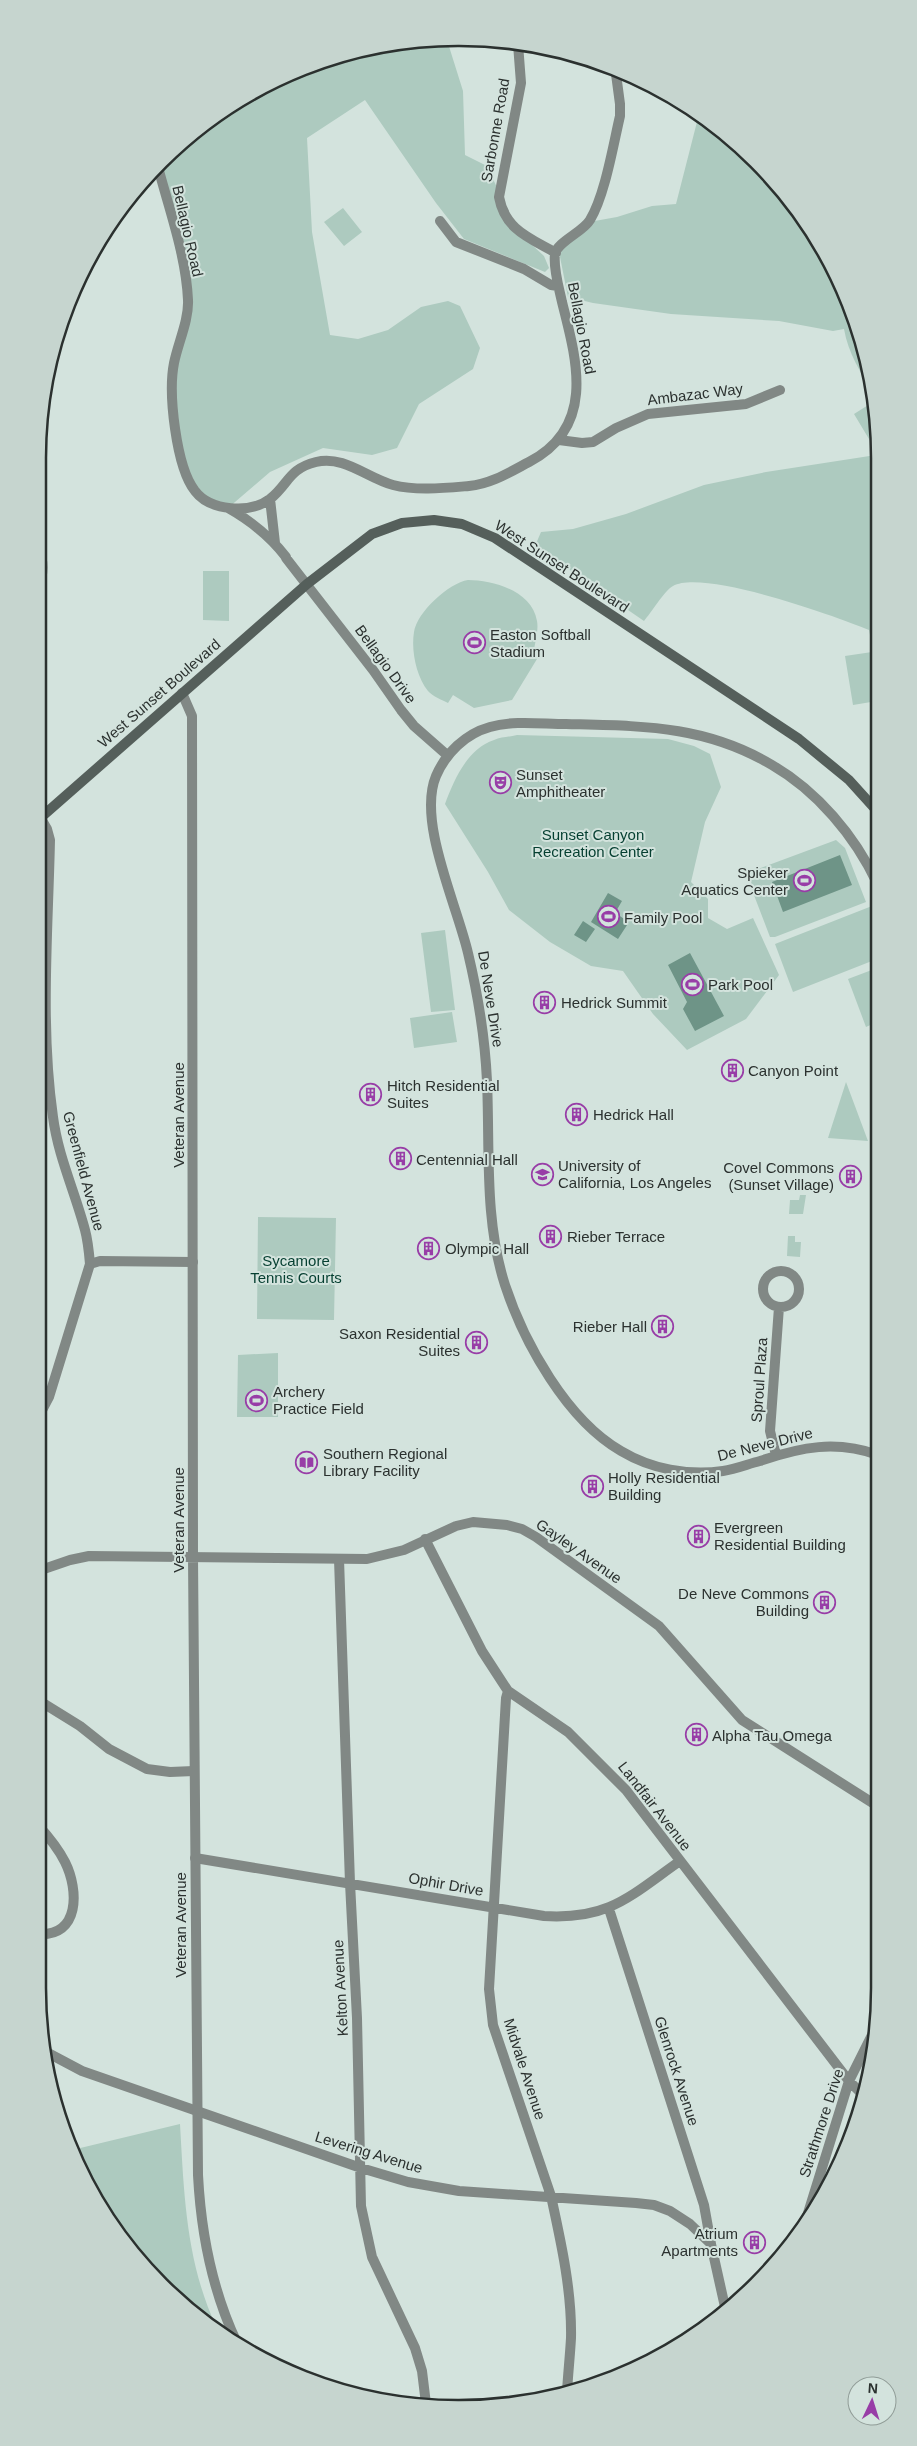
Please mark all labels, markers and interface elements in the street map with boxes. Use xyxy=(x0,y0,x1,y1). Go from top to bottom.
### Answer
street label: Sarbonne Road xyxy=(478,77,512,183)
street label: Bellagio Road xyxy=(169,184,207,278)
street label: Bellagio Road xyxy=(565,281,599,375)
street label: Ambazac Way xyxy=(646,380,744,408)
street label: West Sunset Boulevard xyxy=(492,516,632,616)
street label: Bellagio Drive xyxy=(352,622,420,706)
place label: Easton Softball Stadium xyxy=(490,626,591,660)
sports icon: Easton Softball Stadium xyxy=(462,631,486,655)
street label: West Sunset Boulevard xyxy=(94,635,224,751)
place label: Sunset Amphitheater xyxy=(516,766,605,800)
theatre icon: Sunset Amphitheater xyxy=(488,771,512,795)
park label: Sunset Canyon Recreation Center xyxy=(532,826,654,860)
place label: Spieker Aquatics Center xyxy=(681,864,788,898)
sports icon: Spieker Aquatics Center xyxy=(792,869,816,893)
sports icon: Family Pool xyxy=(596,905,620,929)
place label: Family Pool xyxy=(624,909,702,926)
street label: De Neve Drive xyxy=(475,950,507,1048)
sports icon: Park Pool xyxy=(680,972,704,996)
place label: Park Pool xyxy=(708,976,773,993)
building icon: Hedrick Summit xyxy=(533,990,557,1014)
place label: Hedrick Summit xyxy=(561,994,668,1011)
building icon: Canyon Point xyxy=(720,1058,744,1082)
street label: Veteran Avenue xyxy=(170,1062,187,1168)
place label: Canyon Point xyxy=(748,1062,839,1079)
place label: Hitch Residential Suites xyxy=(387,1077,500,1111)
building icon: Hitch Residential Suites xyxy=(359,1082,383,1106)
building icon: Hedrick Hall xyxy=(565,1102,589,1126)
place label: Hedrick Hall xyxy=(593,1106,674,1123)
street label: Greenfield Avenue xyxy=(60,1109,108,1233)
building icon: Centennial Hall xyxy=(388,1147,412,1171)
place label: Centennial Hall xyxy=(416,1151,518,1168)
place label: University of California, Los Angeles xyxy=(558,1157,711,1191)
place label: Covel Commons (Sunset Village) xyxy=(723,1159,834,1193)
school or university icon: University of California, Los Angeles xyxy=(530,1162,554,1186)
building icon: Covel Commons (Sunset Village) xyxy=(838,1164,862,1188)
building icon: Rieber Terrace xyxy=(539,1224,563,1248)
place label: Rieber Terrace xyxy=(567,1228,665,1245)
building icon: Olympic Hall xyxy=(417,1236,441,1260)
place label: Olympic Hall xyxy=(445,1240,529,1257)
park label: Sycamore Tennis Courts xyxy=(250,1252,342,1286)
building icon: Rieber Hall xyxy=(651,1314,675,1338)
place label: Rieber Hall xyxy=(573,1318,647,1335)
place label: Saxon Residential Suites xyxy=(339,1325,460,1359)
building icon: Saxon Residential Suites xyxy=(464,1330,488,1354)
street label: Sproul Plaza xyxy=(748,1336,770,1423)
place label: Archery Practice Field xyxy=(273,1383,364,1417)
sports icon: Archery Practice Field xyxy=(245,1388,269,1412)
street label: De Neve Drive xyxy=(716,1424,814,1464)
place label: Southern Regional Library Facility xyxy=(323,1445,447,1479)
library icon: Southern Regional Library Facility xyxy=(295,1450,319,1474)
street label: Veteran Avenue xyxy=(170,1467,187,1573)
place label: Holly Residential Building xyxy=(608,1469,720,1503)
building icon: Holly Residential Building xyxy=(580,1474,604,1498)
street label: Gayley Avenue xyxy=(533,1515,625,1587)
place label: Evergreen Residential Building xyxy=(714,1519,846,1553)
building icon: Evergreen Residential Building xyxy=(686,1524,710,1548)
place label: De Neve Commons Building xyxy=(678,1585,809,1619)
building icon: De Neve Commons Building xyxy=(813,1590,837,1614)
building icon: Alpha Tau Omega xyxy=(684,1723,708,1747)
place label: Alpha Tau Omega xyxy=(712,1727,832,1744)
street label: Landfair Avenue xyxy=(615,1758,695,1854)
street label: Ophir Drive xyxy=(407,1869,485,1899)
street label: Veteran Avenue xyxy=(172,1872,189,1978)
street label: Kelton Avenue xyxy=(329,1939,351,2037)
street label: Glenrock Avenue xyxy=(651,2014,703,2128)
street label: Midvale Avenue xyxy=(501,2016,549,2122)
street label: Strathmore Drive xyxy=(795,2066,847,2180)
street label: Levering Avenue xyxy=(313,2128,425,2176)
place label: Atrium Apartments xyxy=(661,2225,738,2259)
building icon: Atrium Apartments xyxy=(742,2230,766,2254)
north arrow xyxy=(847,2376,897,2426)
text: N xyxy=(867,2380,879,2396)

